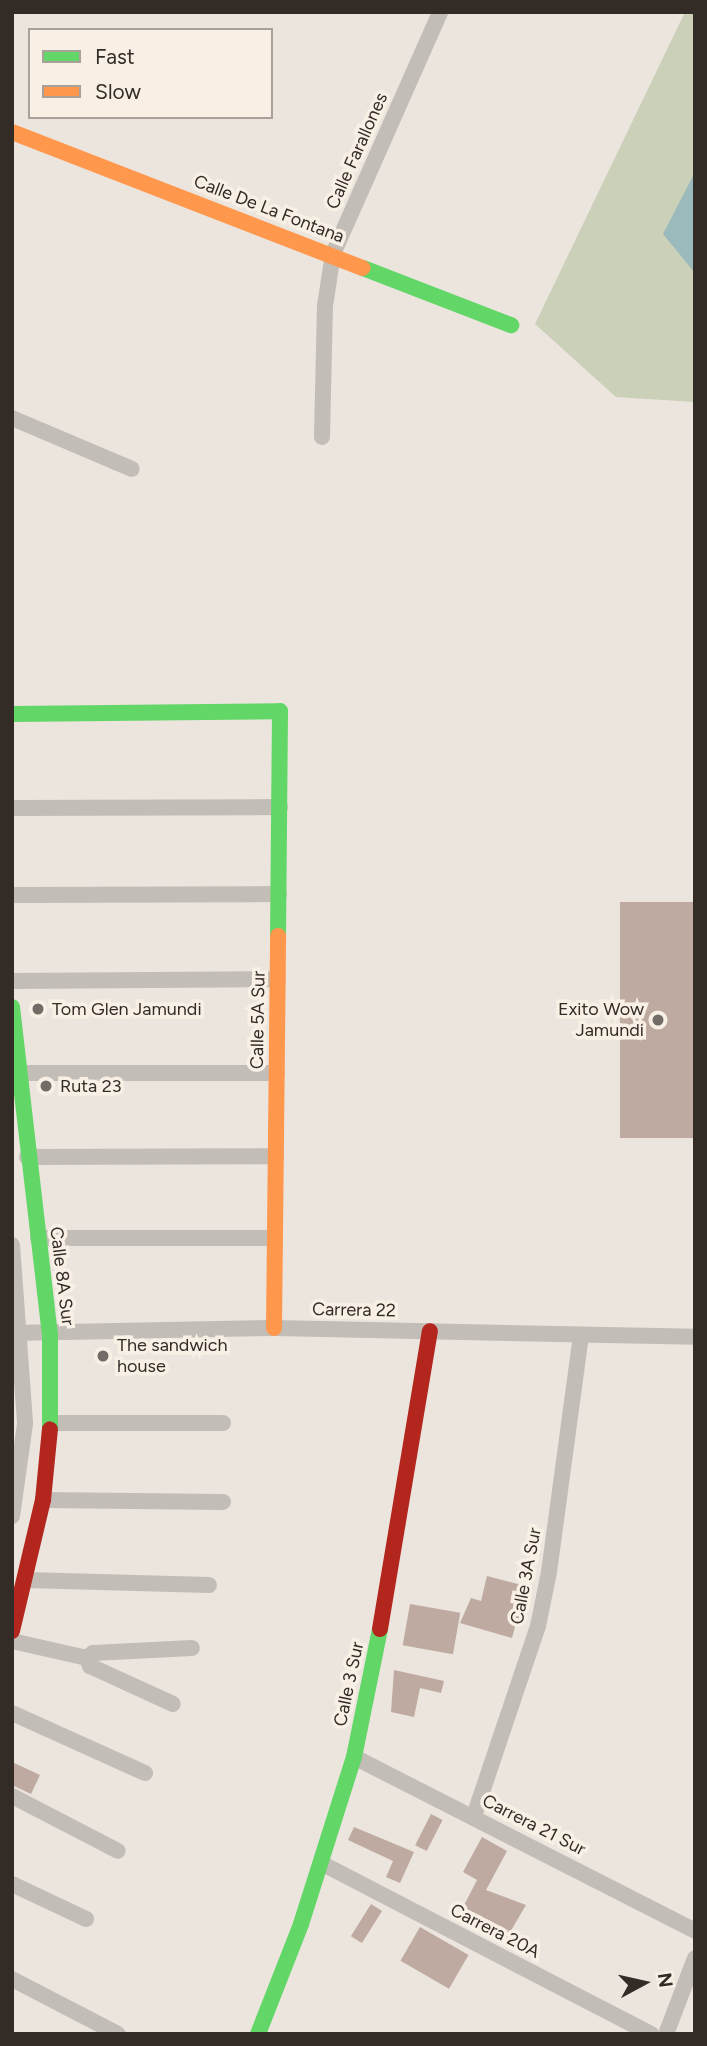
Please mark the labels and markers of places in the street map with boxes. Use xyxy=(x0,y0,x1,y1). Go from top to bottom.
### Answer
place label: Tom Glen Jamundi xyxy=(52,998,202,1020)
place label: Exito Wow Jamundi xyxy=(558,999,644,1042)
marker: Tom Glen Jamundi xyxy=(30,1001,46,1017)
marker: Exito Wow Jamundi xyxy=(650,1012,666,1028)
place label: Ruta 23 xyxy=(60,1075,122,1097)
marker: Ruta 23 xyxy=(38,1078,54,1094)
place label: The sandwich house xyxy=(117,1335,227,1378)
marker: The sandwich house xyxy=(95,1348,111,1364)

